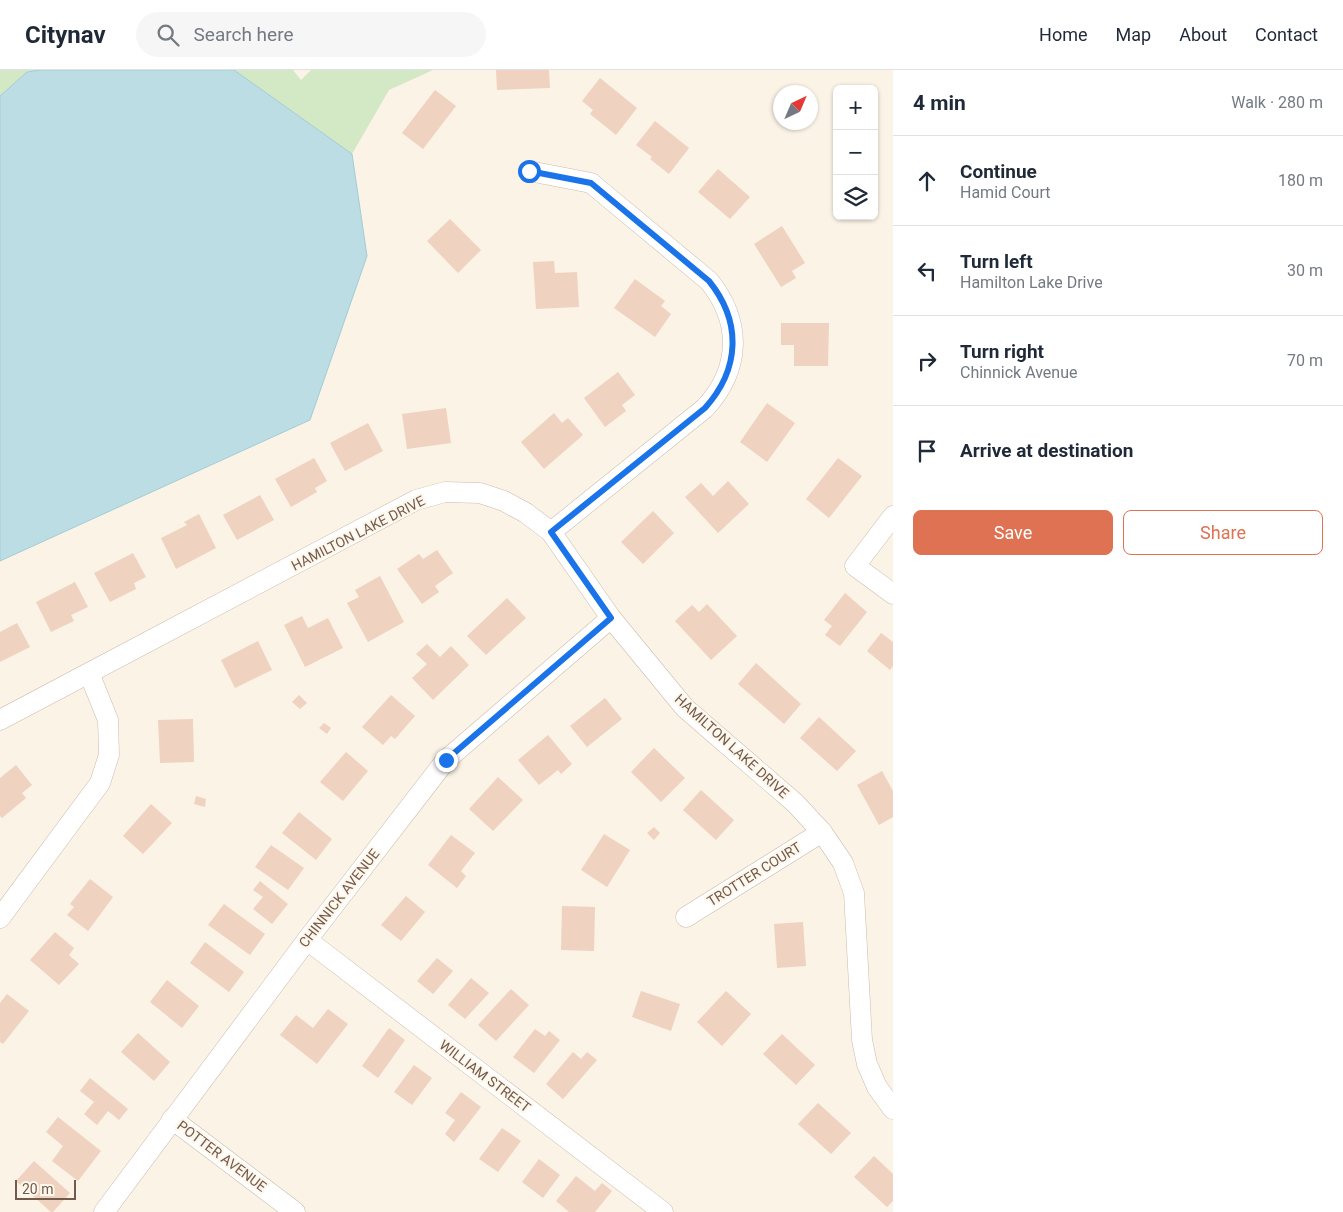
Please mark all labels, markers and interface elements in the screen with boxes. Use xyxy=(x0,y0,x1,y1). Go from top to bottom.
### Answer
search box xyxy=(136,12,486,57)
text: Citynav xyxy=(25,21,106,49)
icon: search xyxy=(154,21,182,49)
text: Search here xyxy=(194,23,294,46)
text: Home xyxy=(1039,24,1088,45)
text: Map xyxy=(1116,24,1151,45)
text: About xyxy=(1179,24,1227,45)
text: Contact xyxy=(1255,24,1318,45)
north arrow xyxy=(773,85,818,130)
map controls xyxy=(833,85,878,220)
button: + xyxy=(833,85,878,130)
text: 4 min xyxy=(913,91,966,115)
text: Walk · 280 m xyxy=(1231,93,1323,112)
button: − xyxy=(833,130,878,175)
route start xyxy=(518,160,541,183)
text: Continue xyxy=(960,160,1037,183)
icon: ahead xyxy=(913,167,941,195)
text: 180 m xyxy=(1278,171,1323,190)
button: layers xyxy=(833,175,878,220)
text: Hamid Court xyxy=(960,183,1050,202)
text: Turn left xyxy=(960,250,1033,273)
icon: left xyxy=(913,257,941,285)
text: 30 m xyxy=(1287,261,1323,280)
text: Hamilton Lake Drive xyxy=(960,273,1103,292)
text: Turn right xyxy=(960,340,1044,363)
icon: right xyxy=(913,347,941,375)
text: 70 m xyxy=(1287,351,1323,370)
text: Chinnick Avenue xyxy=(960,363,1077,382)
icon: arrive xyxy=(913,437,941,465)
text: Arrive at destination xyxy=(960,439,1133,462)
street label: HAMILTON LAKE DRIVE xyxy=(289,492,427,574)
button: Save xyxy=(913,510,1113,555)
button: Share xyxy=(1123,510,1323,555)
street label: HAMILTON LAKE DRIVE xyxy=(672,691,792,801)
route end xyxy=(435,749,458,772)
street label: TROTTER COURT xyxy=(704,838,804,909)
street label: CHINNICK AVENUE xyxy=(296,846,382,950)
street label: WILLIAM STREET xyxy=(436,1037,534,1116)
street label: POTTER AVENUE xyxy=(174,1117,270,1195)
scale bar xyxy=(15,1177,76,1200)
text: 20 m xyxy=(22,1181,54,1197)

